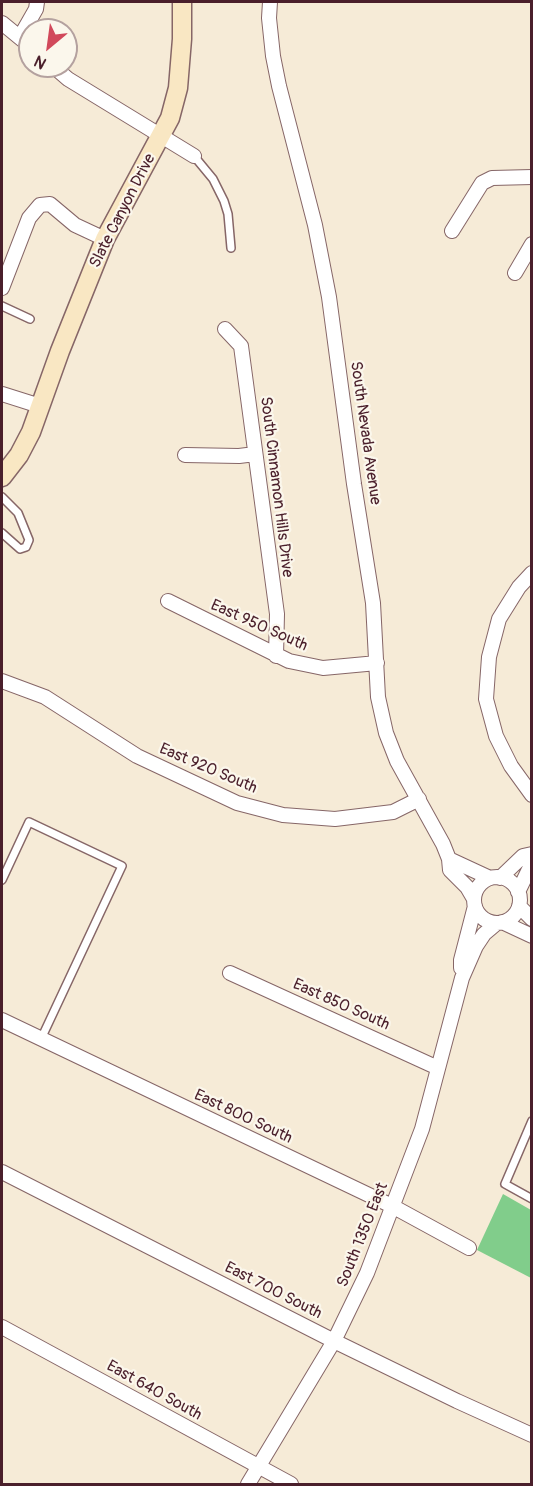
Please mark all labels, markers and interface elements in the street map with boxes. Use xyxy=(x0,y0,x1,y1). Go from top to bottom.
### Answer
north arrow xyxy=(18,18,78,78)
text: N xyxy=(31,51,50,73)
street label: Slate Canyon Drive xyxy=(86,151,160,271)
street label: South Nevada Avenue xyxy=(345,360,385,506)
street label: South Cinnamon Hills Drive xyxy=(255,395,297,579)
street label: East 950 South xyxy=(208,596,310,656)
street label: East 920 South xyxy=(156,740,260,798)
street label: East 850 South xyxy=(290,975,392,1035)
street label: East 800 South xyxy=(191,1086,295,1148)
street label: South 1350 East xyxy=(333,1180,393,1290)
street label: East 700 South xyxy=(221,1258,325,1324)
street label: East 640 South xyxy=(103,1357,205,1425)

